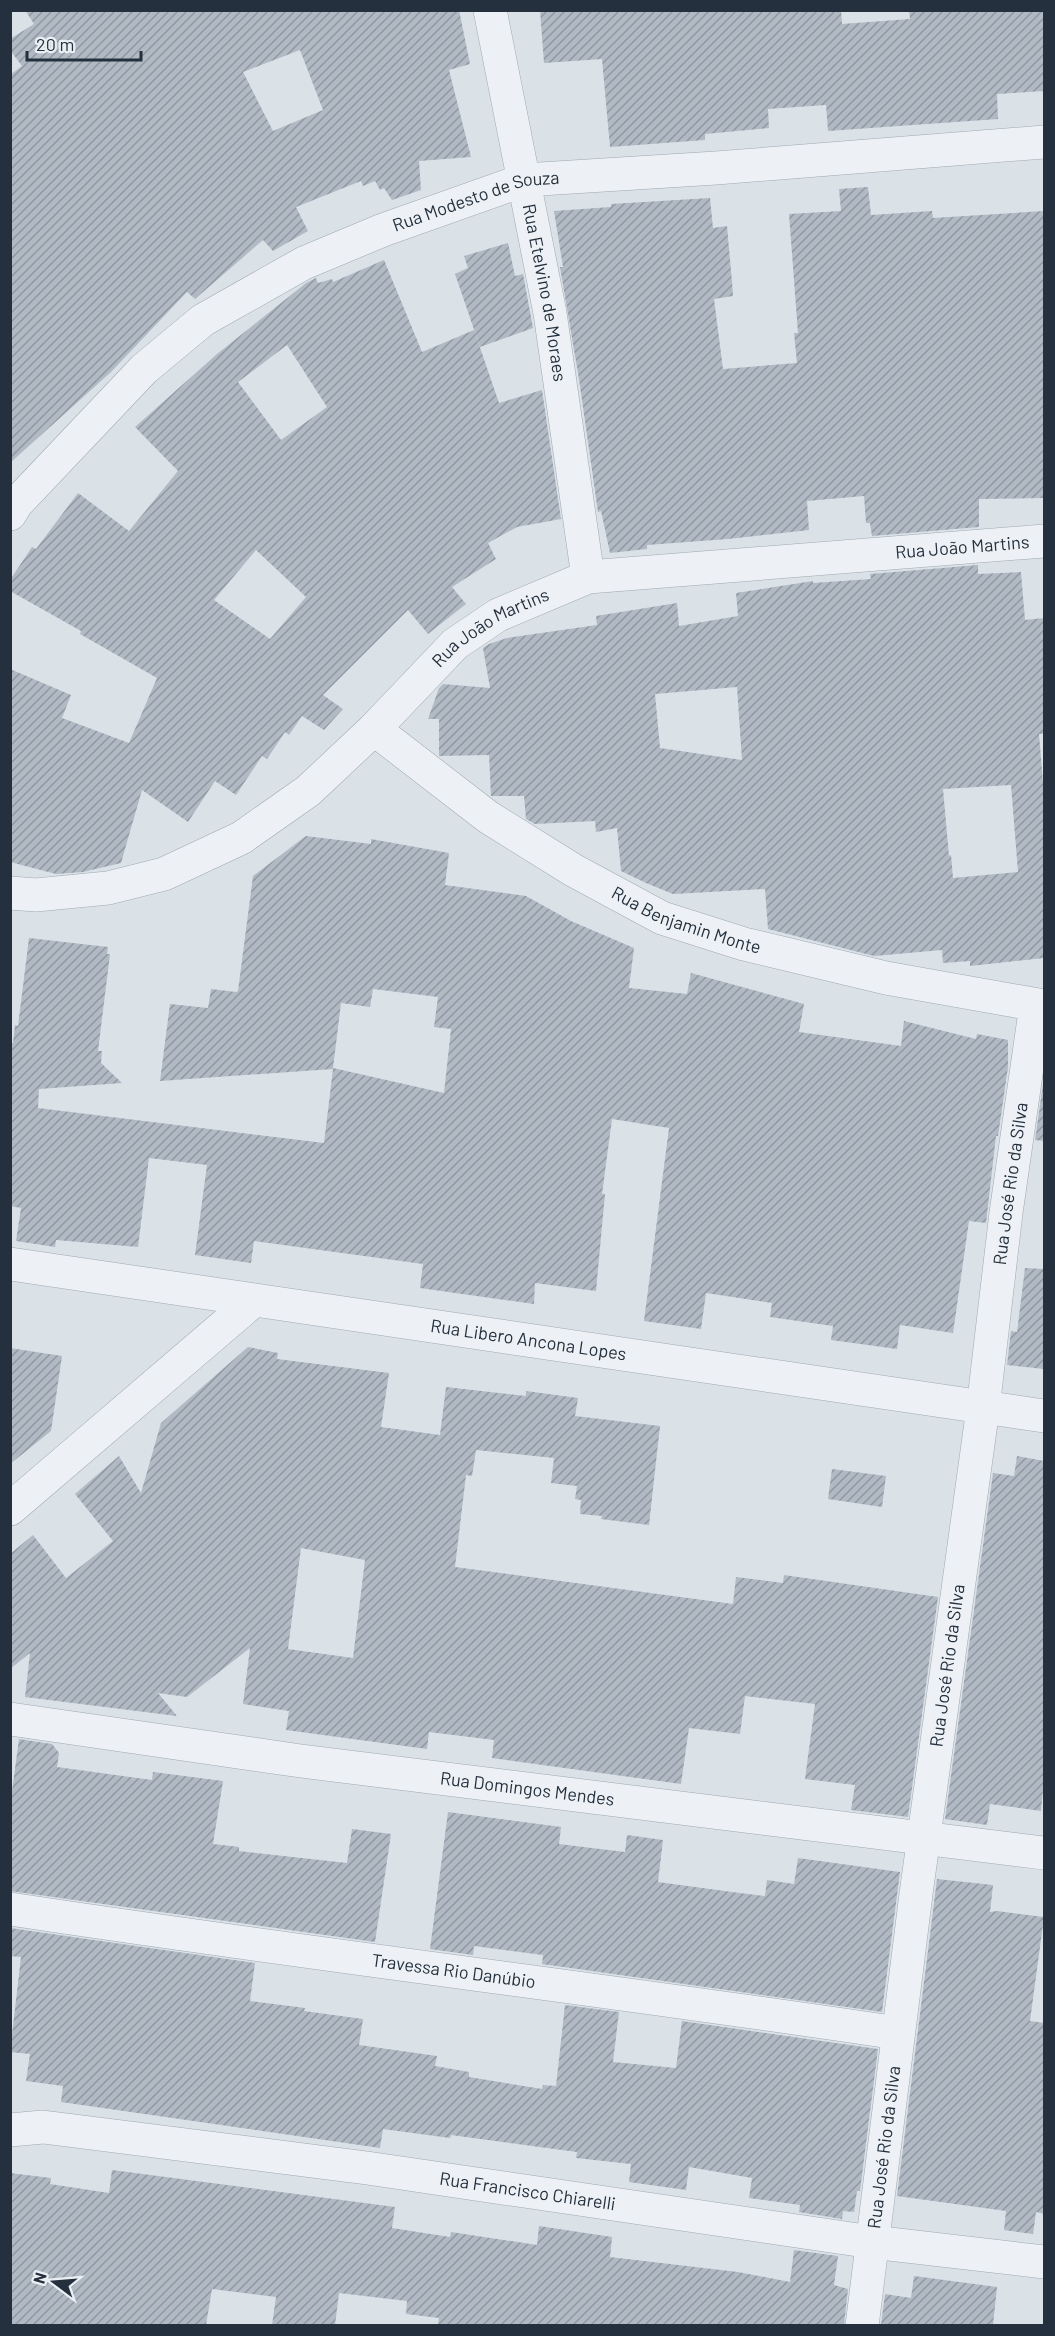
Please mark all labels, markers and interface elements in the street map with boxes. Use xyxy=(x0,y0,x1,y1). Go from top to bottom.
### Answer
scale bar xyxy=(27,24,141,62)
text: 20 m xyxy=(36,33,74,55)
street label: Rua Modesto de Souza xyxy=(389,166,560,236)
street label: Rua Etelvino de Moraes xyxy=(519,202,572,383)
street label: Rua João Martins xyxy=(894,530,1030,563)
street label: Rua João Martins xyxy=(427,583,552,671)
street label: Rua Benjamin Monte xyxy=(608,881,763,958)
street label: Rua José Rio da Silva xyxy=(988,1101,1032,1266)
street label: Rua Libero Ancona Lopes xyxy=(429,1314,628,1364)
street label: Rua José Rio da Silva xyxy=(924,1583,969,1748)
street label: Rua Domingos Mendes xyxy=(439,1766,616,1810)
street label: Travessa Rio Danúbio xyxy=(370,1948,537,1992)
street label: Rua José Rio da Silva xyxy=(862,2064,904,2230)
street label: Rua Francisco Chiarelli xyxy=(438,2167,617,2214)
north arrow xyxy=(24,2252,84,2312)
text: N xyxy=(29,2270,50,2285)

